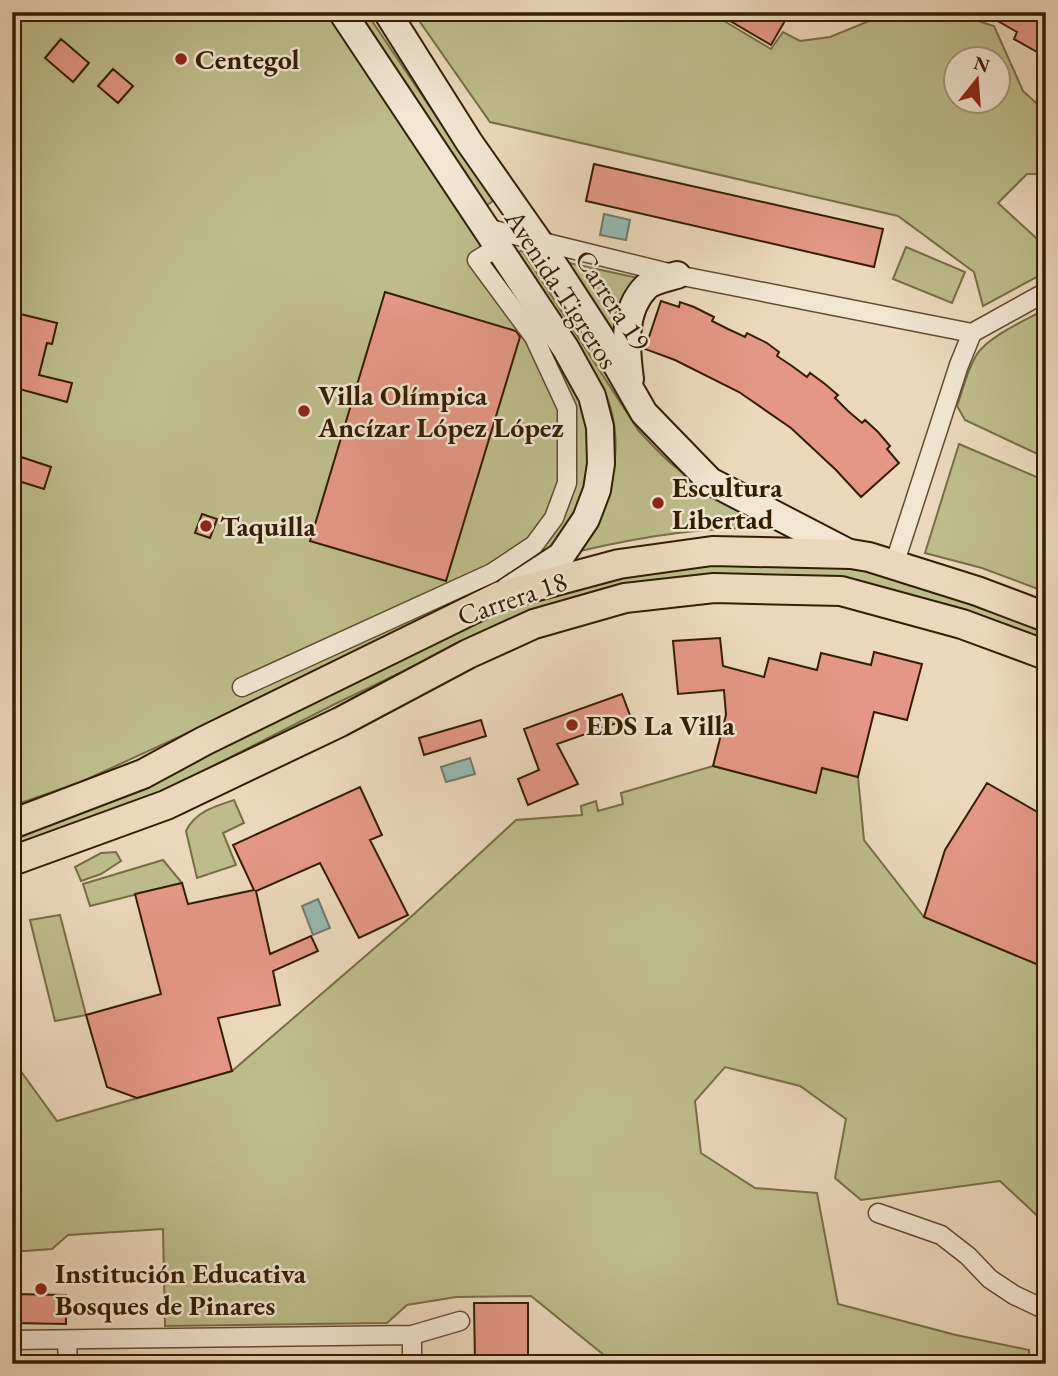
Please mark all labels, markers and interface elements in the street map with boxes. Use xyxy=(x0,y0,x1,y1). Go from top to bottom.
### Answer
place label: Centegol xyxy=(195,41,300,77)
north arrow xyxy=(942,46,1012,116)
text: N xyxy=(971,50,993,79)
marker: Centegol xyxy=(173,51,189,67)
street label: Avenida Tigreros xyxy=(497,202,627,375)
street label: Carrera 19 xyxy=(567,243,659,357)
place label: Villa Olímpica Ancízar López López xyxy=(317,377,564,445)
marker: Villa Olímpica Ancízar López López xyxy=(296,403,312,419)
place label: Escultura Libertad xyxy=(672,469,783,537)
marker: Escultura Libertad xyxy=(650,495,666,511)
place label: Taquilla xyxy=(220,508,316,544)
marker: Taquilla xyxy=(198,518,214,534)
street label: Carrera 18 xyxy=(452,562,572,634)
place label: EDS La Villa xyxy=(586,707,736,743)
marker: EDS La Villa xyxy=(564,717,580,733)
place label: Institución Educativa Bosques de Pinares xyxy=(55,1255,307,1323)
marker: Institución Educativa Bosques de Pinares xyxy=(33,1281,49,1297)

